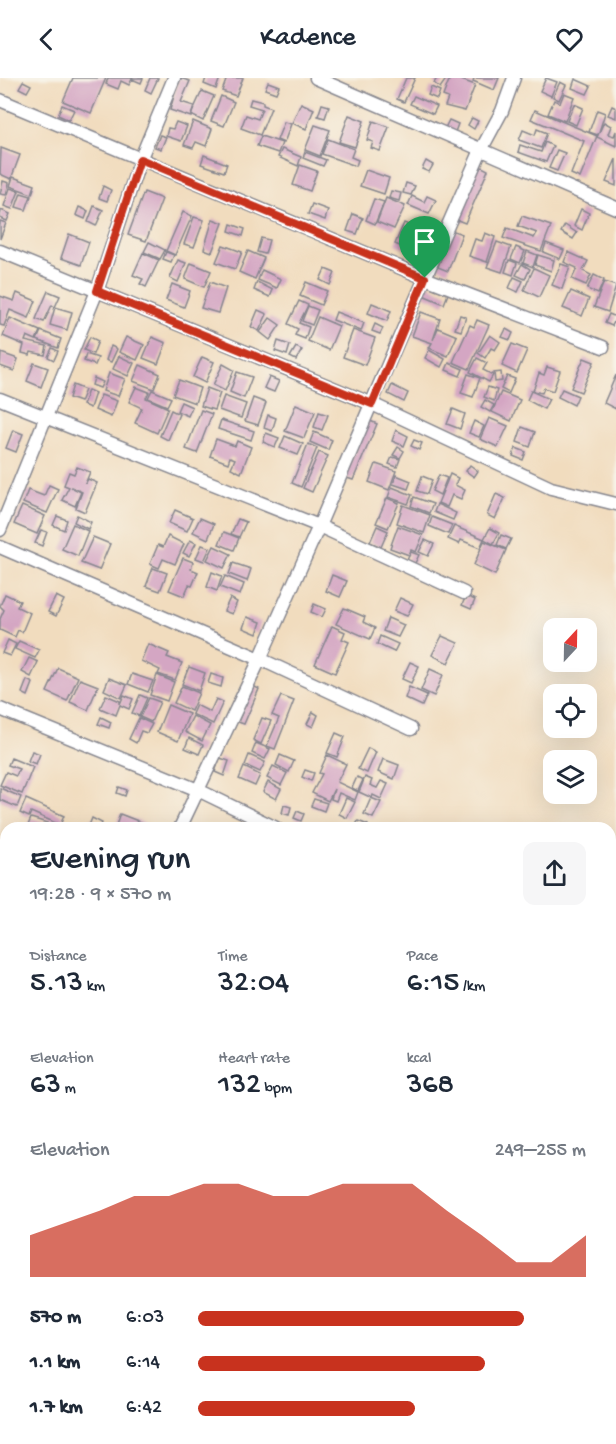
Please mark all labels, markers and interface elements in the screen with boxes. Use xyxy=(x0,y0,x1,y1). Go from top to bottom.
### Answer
icon: back xyxy=(30,23,63,56)
text: Kadence xyxy=(260,23,356,55)
icon: heart xyxy=(553,23,586,56)
pin xyxy=(399,216,450,278)
icon: arrive xyxy=(408,225,441,258)
north arrow xyxy=(543,618,597,672)
map controls xyxy=(543,618,597,804)
button: locate xyxy=(543,684,597,738)
button: layers xyxy=(543,750,597,804)
text: Evening run xyxy=(30,842,190,880)
button: share xyxy=(523,842,586,905)
text: 19:28 · 9 × 570 m xyxy=(30,884,171,907)
text: Distance xyxy=(30,948,87,967)
text: Time xyxy=(218,948,248,967)
text: Pace xyxy=(407,948,438,967)
text: 5.13 xyxy=(30,967,83,1002)
text: 32:04 xyxy=(218,967,289,1002)
text: 6:15 xyxy=(407,967,459,1002)
text: km xyxy=(83,978,105,997)
text: /km xyxy=(459,978,485,997)
text: Elevation xyxy=(30,1050,94,1069)
text: Heart rate xyxy=(218,1050,290,1069)
text: kcal xyxy=(407,1050,432,1069)
text: 63 xyxy=(30,1069,61,1104)
text: 132 xyxy=(218,1069,261,1104)
text: 368 xyxy=(407,1069,454,1104)
text: m xyxy=(61,1080,76,1099)
text: bpm xyxy=(261,1080,292,1099)
text: Elevation xyxy=(30,1140,110,1163)
text: 249–255 m xyxy=(495,1140,586,1163)
text: 570 m xyxy=(30,1307,81,1330)
text: 6:03 xyxy=(126,1307,164,1330)
text: 1.1 km xyxy=(30,1352,80,1375)
text: 6:14 xyxy=(126,1352,160,1375)
text: 1.7 km xyxy=(30,1397,83,1420)
text: 6:42 xyxy=(126,1397,162,1420)

